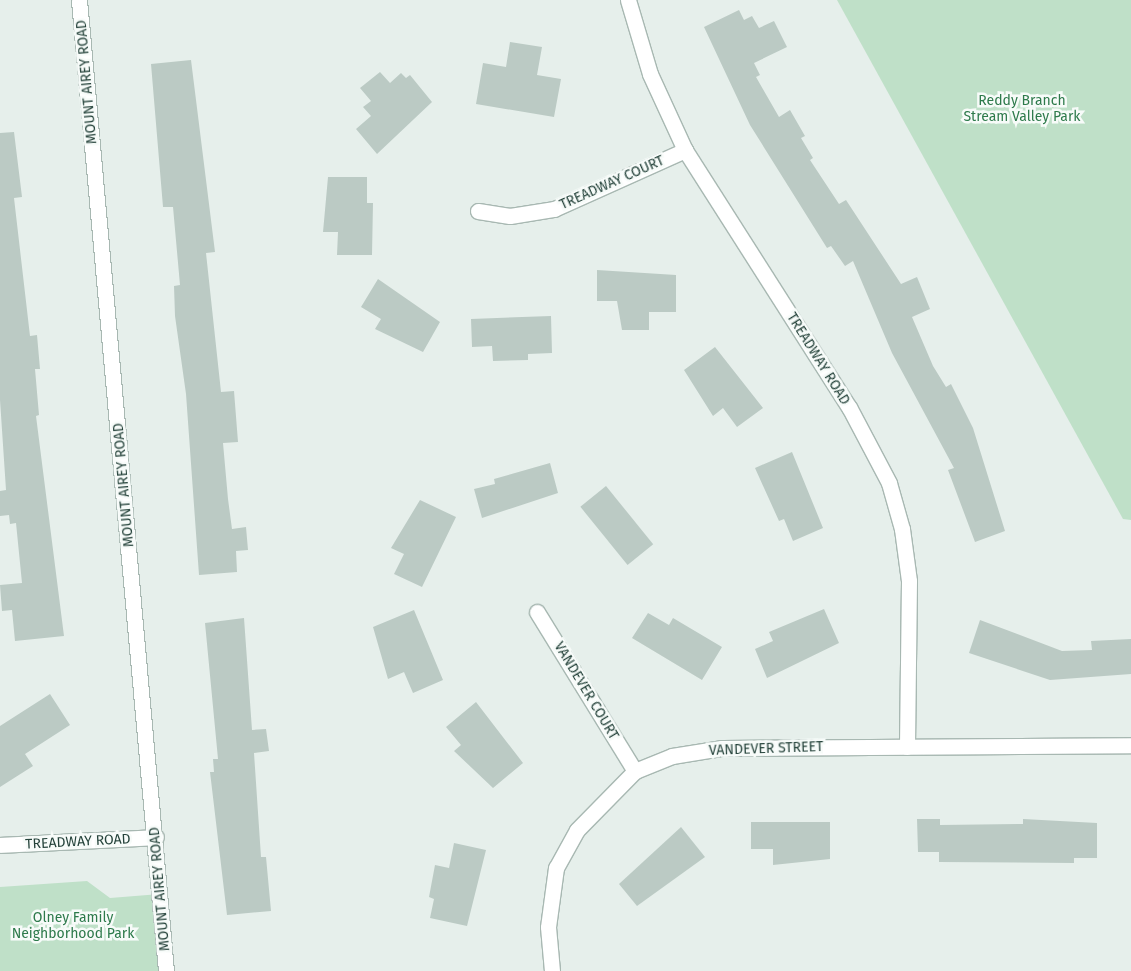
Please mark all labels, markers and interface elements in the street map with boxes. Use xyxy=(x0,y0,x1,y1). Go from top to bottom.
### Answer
street label: MOUNT AIREY ROAD xyxy=(73,19,101,145)
park label: Reddy Branch Stream Valley Park xyxy=(963,93,1081,125)
street label: TREADWAY COURT xyxy=(557,152,667,214)
street label: TREADWAY ROAD xyxy=(783,310,853,408)
street label: MOUNT AIREY ROAD xyxy=(110,422,138,548)
street label: VANDEVER COURT xyxy=(550,639,622,743)
street label: VANDEVER STREET xyxy=(709,739,823,759)
street label: MOUNT AIREY ROAD xyxy=(146,826,174,952)
street label: TREADWAY ROAD xyxy=(25,831,131,853)
park label: Olney Family Neighborhood Park xyxy=(12,910,134,942)

